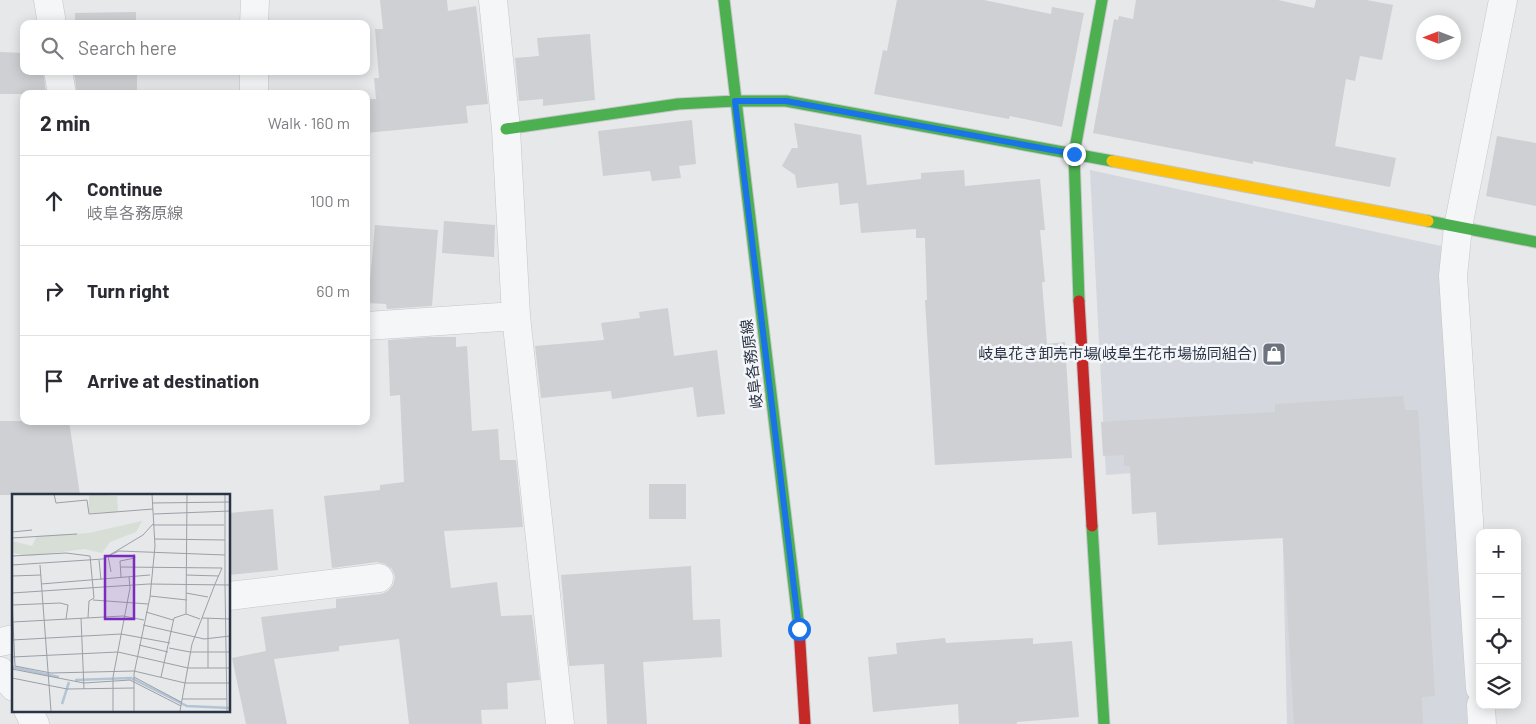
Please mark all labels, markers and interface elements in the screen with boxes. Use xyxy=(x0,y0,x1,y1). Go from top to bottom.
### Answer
north arrow xyxy=(1416,15,1461,60)
search box xyxy=(20,20,370,75)
icon: search xyxy=(38,34,66,62)
text: Search here xyxy=(78,36,177,59)
text: 2 min xyxy=(40,110,90,135)
text: Walk · 160 m xyxy=(268,113,350,132)
route end xyxy=(1063,143,1086,166)
text: Continue xyxy=(87,177,163,200)
icon: ahead xyxy=(40,187,68,215)
text: 100 m xyxy=(310,191,350,210)
text: 岐阜各務原線 xyxy=(87,203,183,222)
icon: right xyxy=(40,277,68,305)
text: Turn right xyxy=(87,279,169,302)
text: 60 m xyxy=(316,281,350,300)
street label: 岐阜各務原線 xyxy=(737,318,765,410)
shop icon: 岐阜花き卸売市場(岐阜生花市場協同組合) xyxy=(1261,341,1287,367)
place label: 岐阜花き卸売市場(岐阜生花市場協同組合) xyxy=(978,344,1256,362)
icon: arrive xyxy=(40,367,68,395)
text: Arrive at destination xyxy=(87,369,259,392)
inset map xyxy=(12,494,230,712)
map controls xyxy=(1476,529,1521,709)
button: + xyxy=(1476,529,1521,574)
button: − xyxy=(1476,574,1521,619)
route start xyxy=(788,618,811,641)
button: locate xyxy=(1476,619,1521,664)
button: layers xyxy=(1476,664,1521,709)

